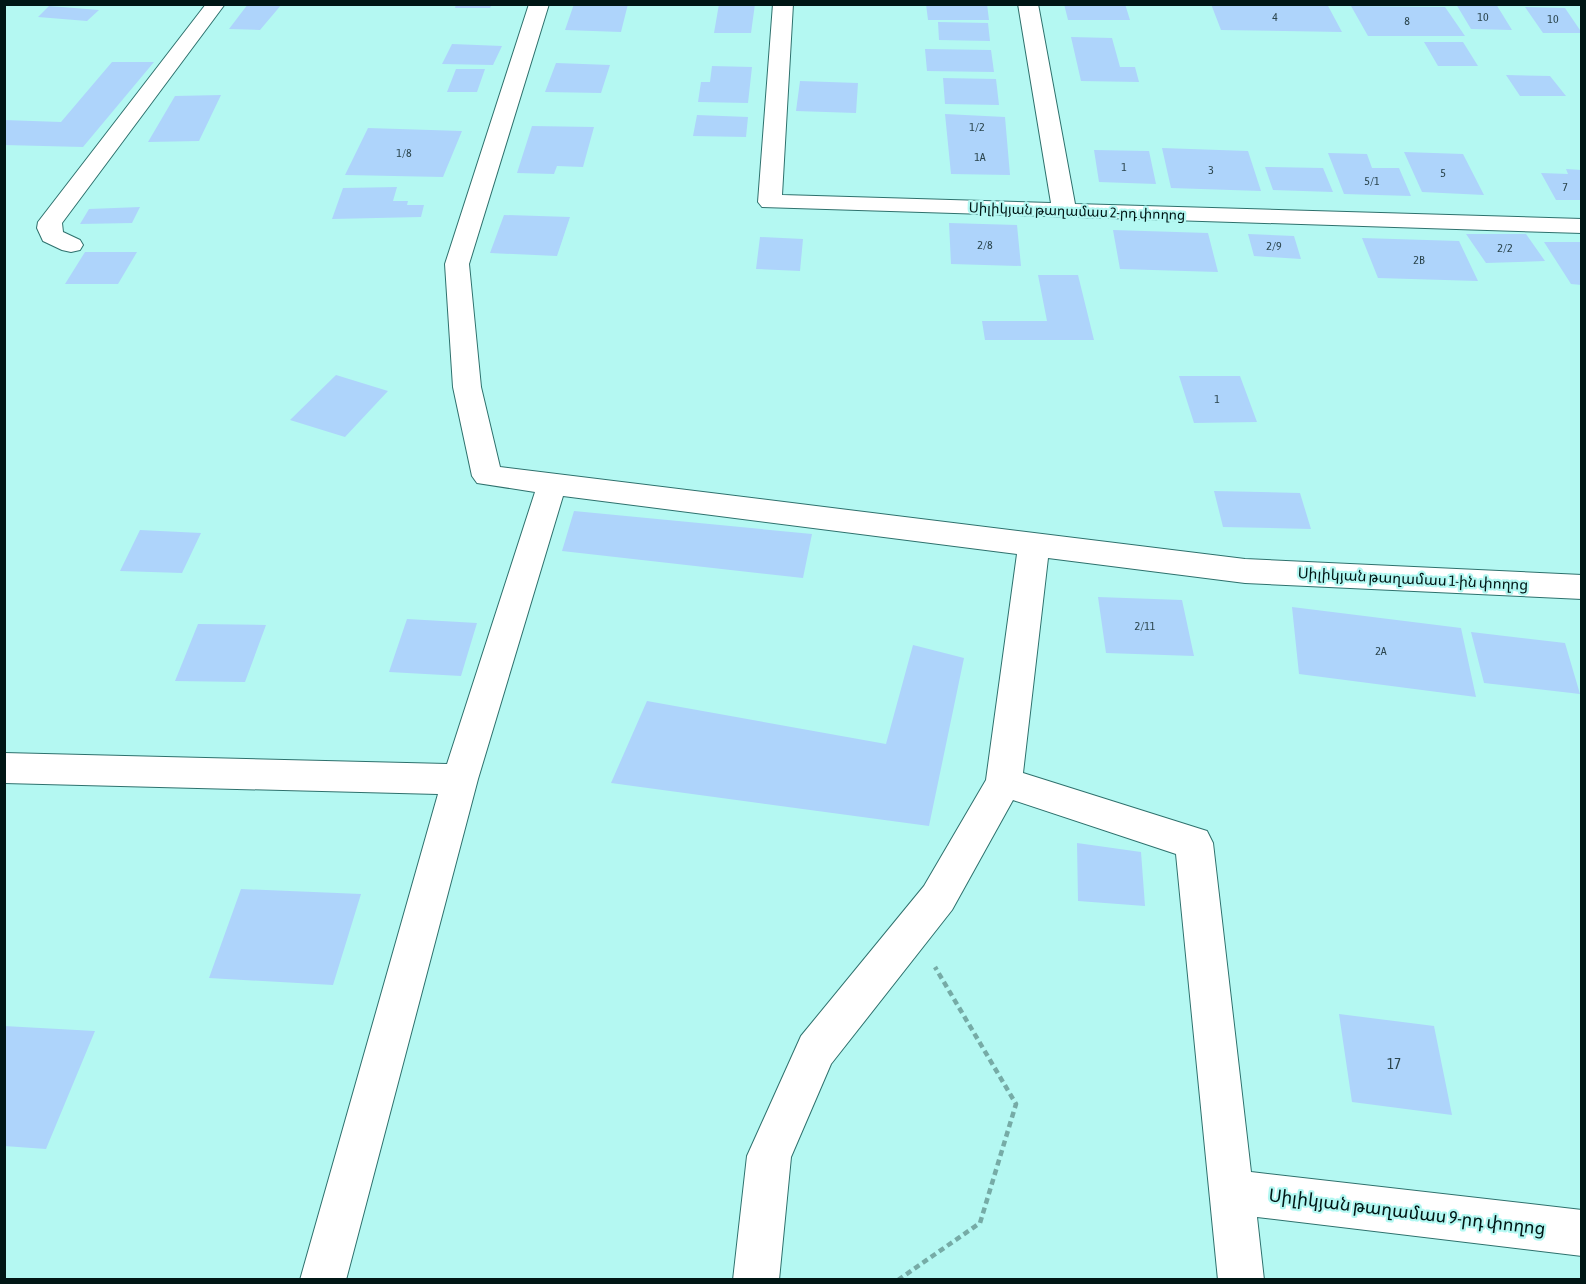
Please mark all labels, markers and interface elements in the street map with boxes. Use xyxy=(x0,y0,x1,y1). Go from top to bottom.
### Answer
house number: 4 xyxy=(1272,10,1278,24)
house number: 10 xyxy=(1477,10,1489,24)
house number: 10 xyxy=(1547,12,1559,26)
house number: 8 xyxy=(1404,14,1410,28)
house number: 1/2 xyxy=(969,120,985,134)
house number: 1/8 xyxy=(396,146,412,160)
house number: 1A xyxy=(974,150,986,164)
house number: 1 xyxy=(1121,160,1127,174)
house number: 3 xyxy=(1208,163,1214,177)
house number: 5 xyxy=(1440,166,1446,180)
house number: 5/1 xyxy=(1364,174,1380,188)
house number: 7 xyxy=(1562,180,1568,194)
street label: Սիլիկյան թաղամաս 2-րդ փողոց xyxy=(968,199,1186,223)
house number: 2/8 xyxy=(977,238,993,252)
house number: 2/9 xyxy=(1266,239,1282,253)
house number: 2/2 xyxy=(1497,241,1513,255)
house number: 2B xyxy=(1413,253,1425,267)
house number: 1 xyxy=(1214,392,1220,406)
street label: Սիլիկյան թաղամաս 1-ին փողոց xyxy=(1297,564,1529,594)
house number: 2/11 xyxy=(1135,619,1156,633)
house number: 2A xyxy=(1375,644,1387,658)
house number: 17 xyxy=(1387,1055,1401,1072)
street label: Սիլիկյան թաղամաս 9-րդ փողոց xyxy=(1267,1184,1547,1239)

